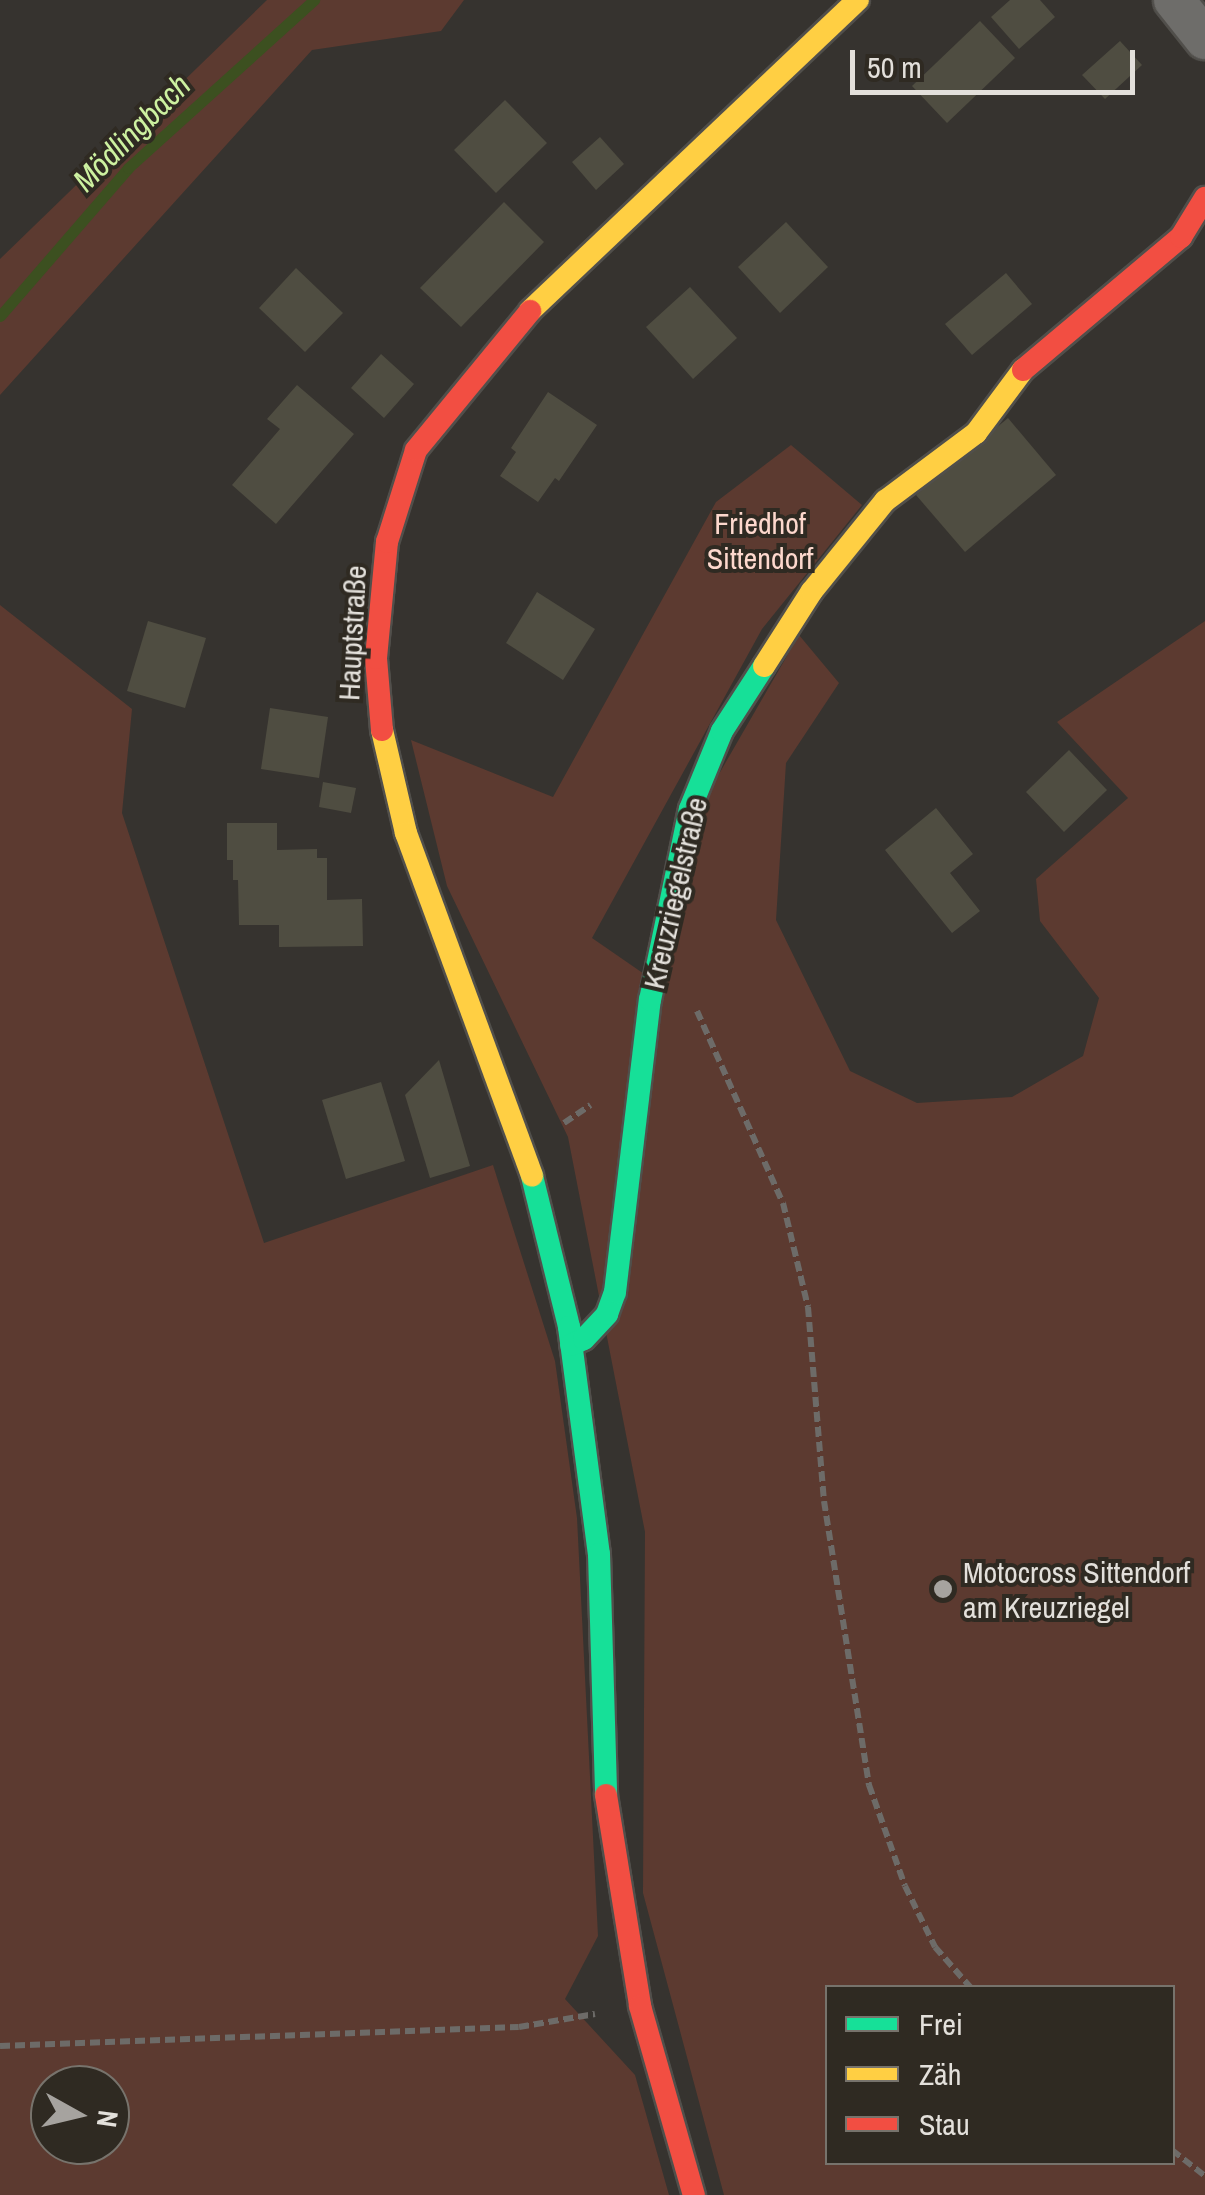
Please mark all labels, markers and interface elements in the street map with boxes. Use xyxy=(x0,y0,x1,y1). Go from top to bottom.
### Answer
scale bar xyxy=(855,30,1140,92)
text: 50 m xyxy=(867,47,922,87)
water label: Mödlingbach xyxy=(65,66,199,200)
park label: Friedhof Sittendorf xyxy=(707,505,813,576)
street label: Hauptstraße xyxy=(330,564,374,702)
street label: Kreuzriegelstraße xyxy=(635,794,715,992)
place label: Motocross Sittendorf am Kreuzriegel xyxy=(963,1554,1190,1624)
marker: Motocross Sittendorf am Kreuzriegel xyxy=(932,1578,954,1600)
legend xyxy=(825,1985,1175,2165)
text: Frei xyxy=(919,2004,963,2044)
text: Zäh xyxy=(919,2054,961,2094)
north arrow xyxy=(30,2065,130,2165)
text: Stau xyxy=(919,2104,970,2144)
text: N xyxy=(88,2108,128,2130)

